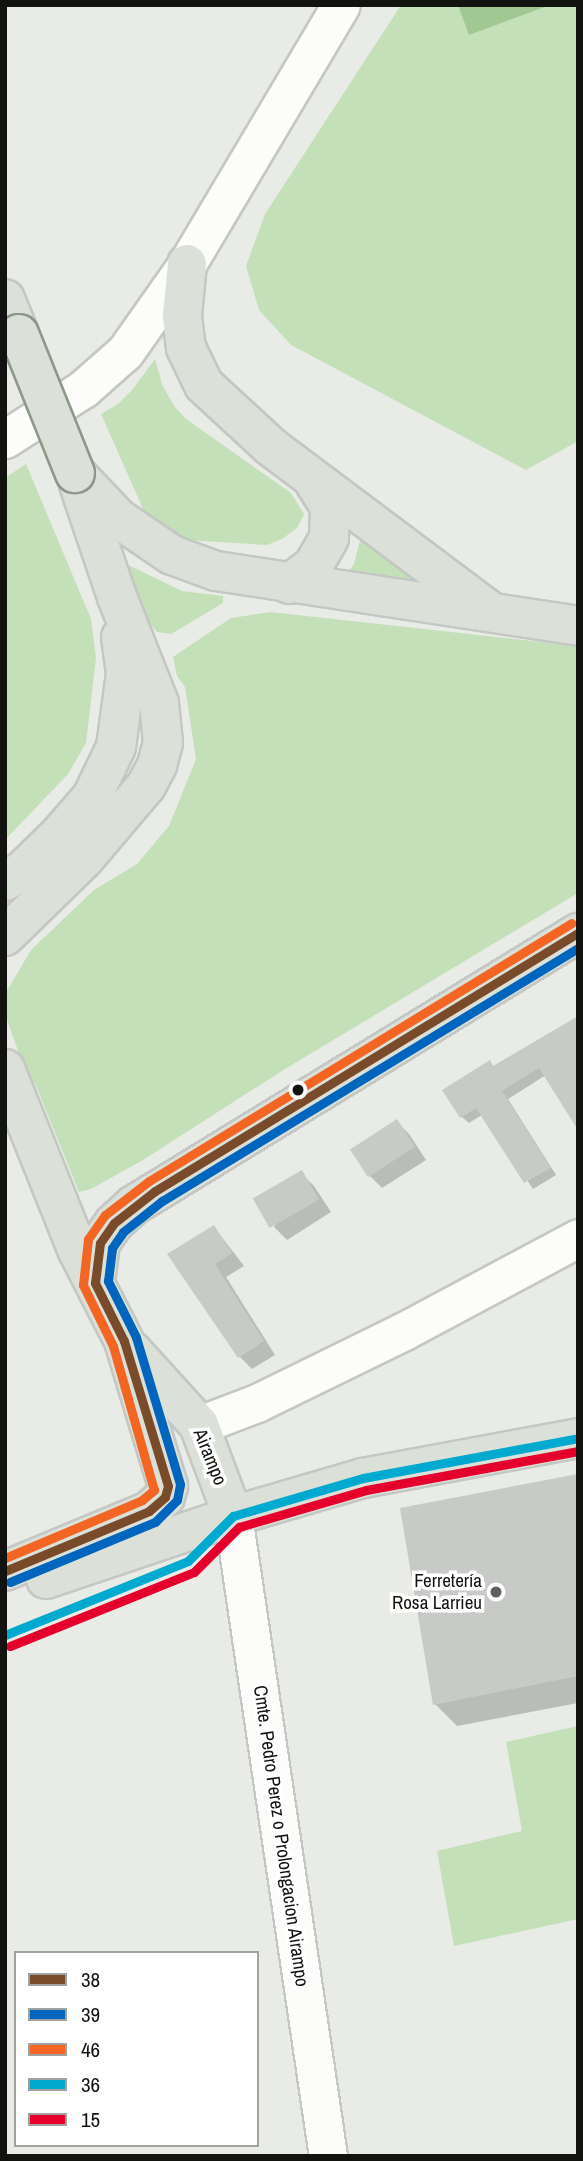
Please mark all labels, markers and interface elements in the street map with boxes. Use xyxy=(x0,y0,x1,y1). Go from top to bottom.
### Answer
unlabelled marker xyxy=(291,1083,305,1097)
street label: Airampo xyxy=(188,1425,232,1489)
place label: Ferretería Rosa Larrieu xyxy=(392,1570,482,1614)
marker: Ferretería Rosa Larrieu xyxy=(488,1584,504,1600)
street label: Cmte. Pedro Perez o Prolongacion Airampo xyxy=(248,1683,314,1989)
legend xyxy=(14,1951,259,2147)
text: 38 xyxy=(81,1965,100,1994)
text: 39 xyxy=(81,2000,100,2029)
text: 46 xyxy=(81,2035,100,2064)
text: 36 xyxy=(81,2070,100,2099)
text: 15 xyxy=(81,2105,100,2134)

